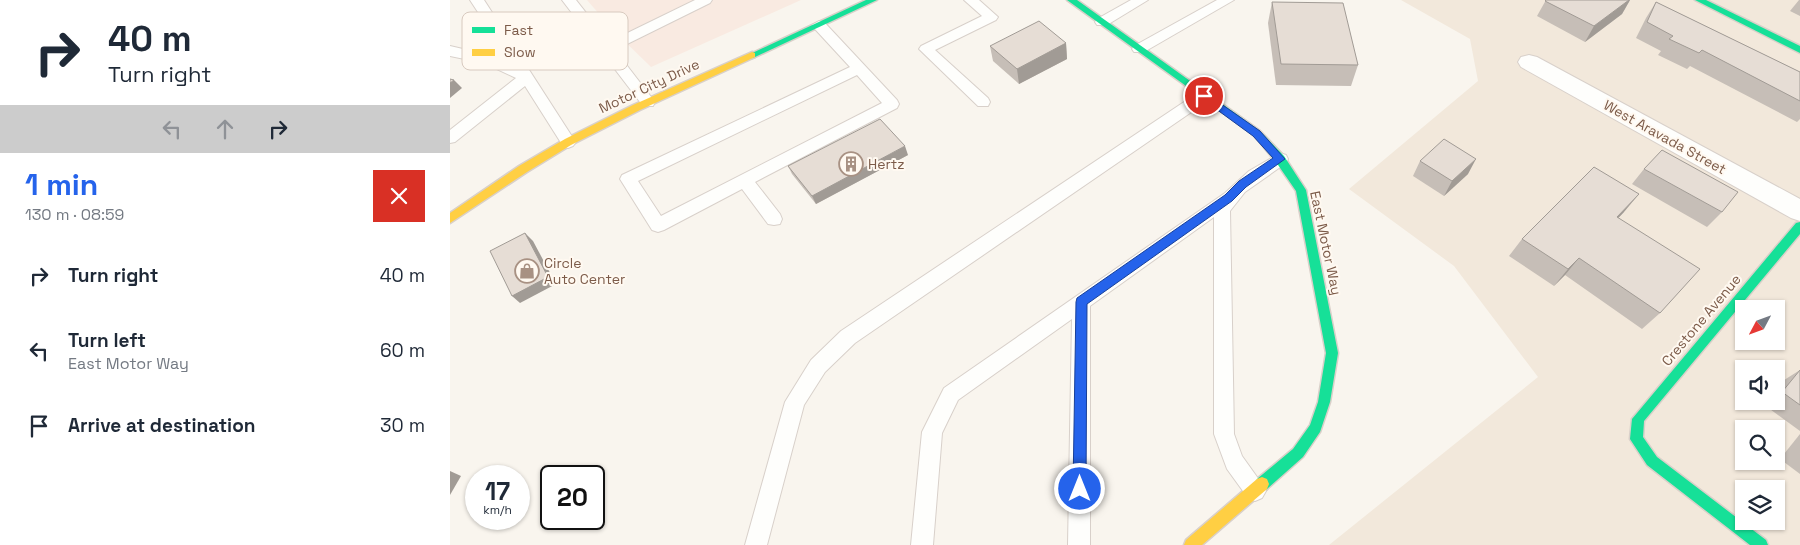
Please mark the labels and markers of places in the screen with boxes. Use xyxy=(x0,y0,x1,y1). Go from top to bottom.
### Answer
pin xyxy=(1183,75,1225,117)
building icon: Hertz xyxy=(838,151,864,177)
place label: Hertz xyxy=(868,155,904,173)
place label: Circle Auto Center xyxy=(544,254,625,288)
shop icon: Circle Auto Center xyxy=(514,258,540,284)

